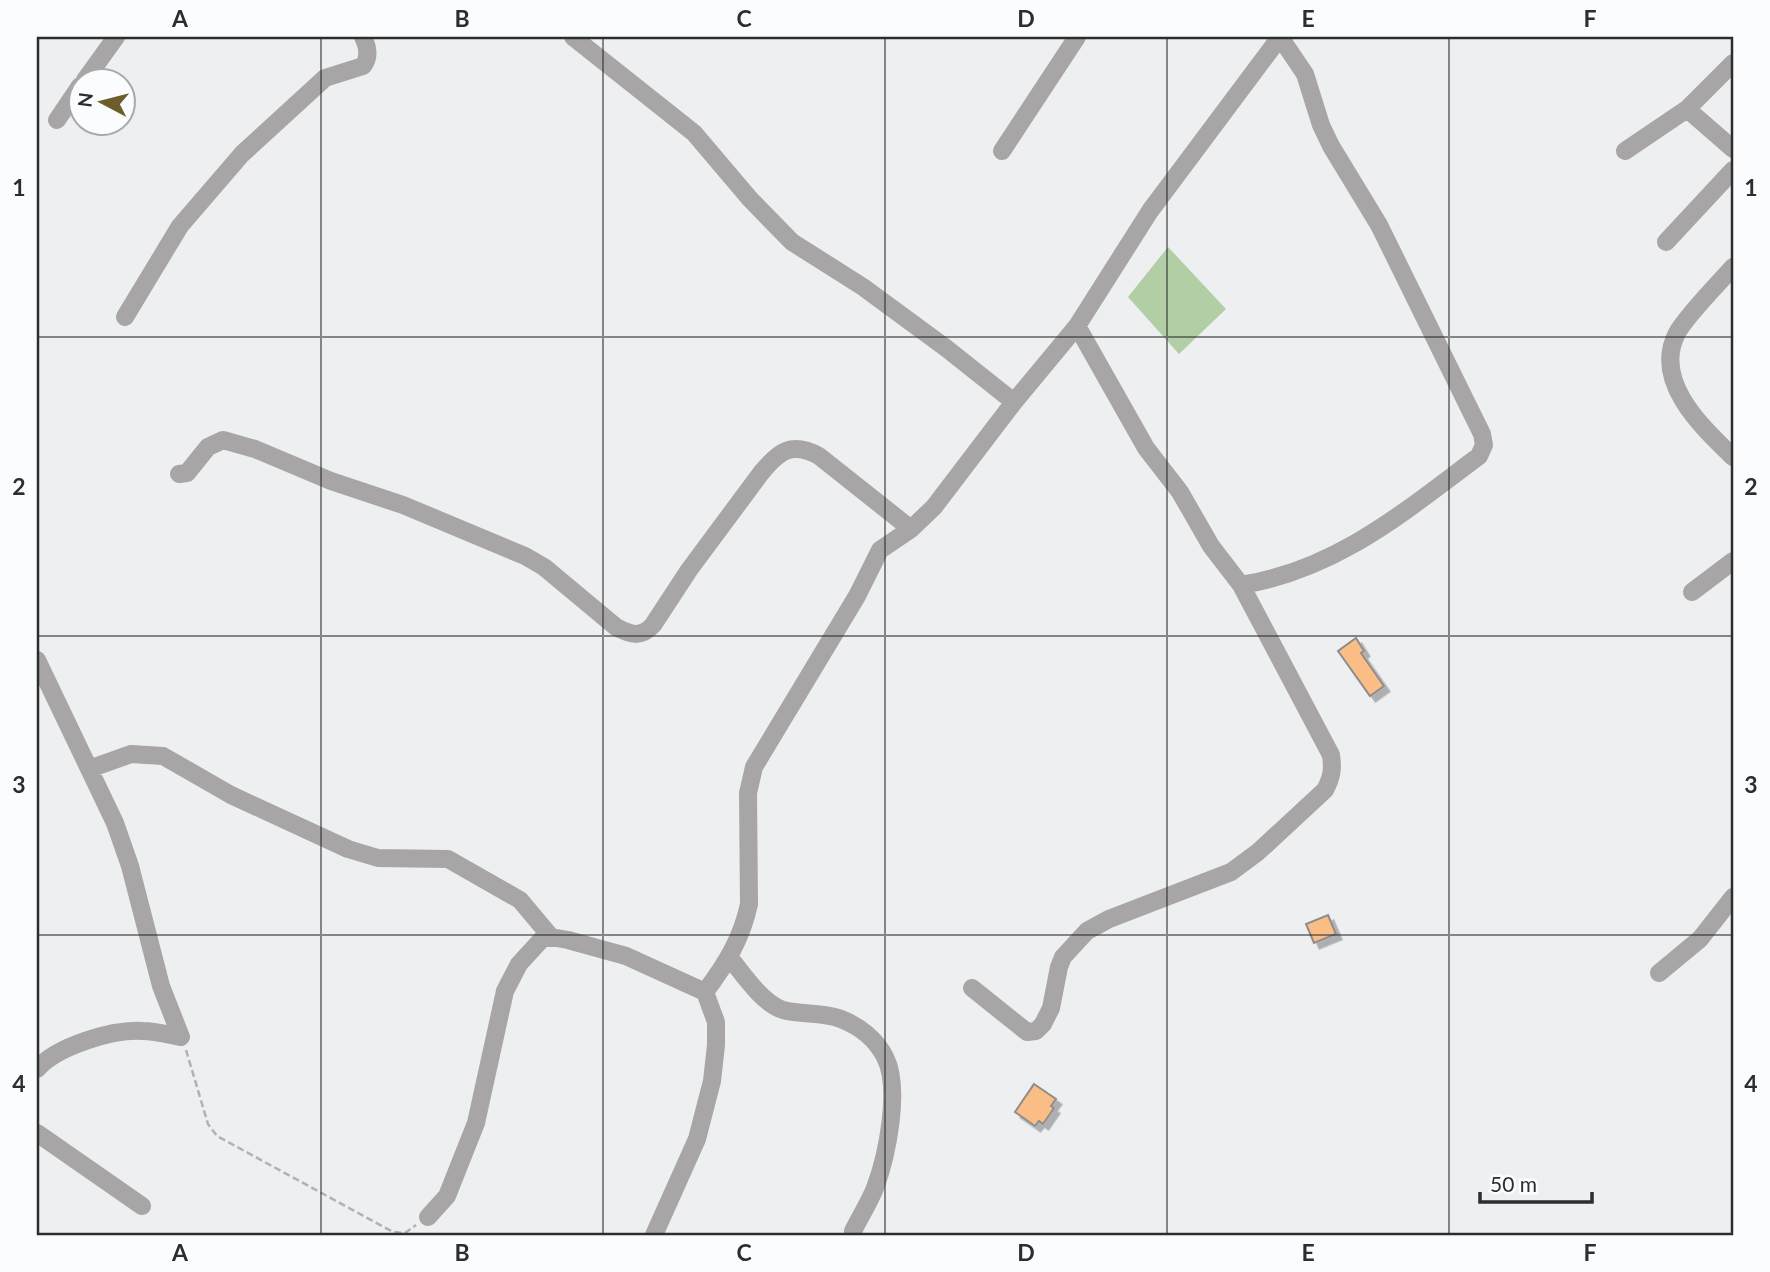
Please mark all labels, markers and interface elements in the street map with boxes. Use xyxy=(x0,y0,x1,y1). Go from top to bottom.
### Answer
text: A xyxy=(171,4,189,32)
text: B xyxy=(454,4,470,32)
text: C xyxy=(736,4,752,32)
text: D xyxy=(1017,4,1035,32)
text: E xyxy=(1301,4,1315,32)
text: F xyxy=(1583,4,1597,32)
north arrow xyxy=(66,66,136,136)
text: N xyxy=(72,91,97,109)
text: 1 xyxy=(12,173,26,201)
text: 1 xyxy=(1744,173,1758,201)
text: 2 xyxy=(12,472,26,500)
text: 2 xyxy=(1744,472,1758,500)
text: 3 xyxy=(12,770,26,798)
text: 3 xyxy=(1744,770,1758,798)
text: 4 xyxy=(12,1069,26,1097)
text: 4 xyxy=(1744,1069,1758,1097)
scale bar xyxy=(1480,1160,1592,1204)
text: 50 m xyxy=(1490,1171,1537,1196)
text: A xyxy=(171,1238,189,1266)
text: B xyxy=(454,1238,470,1266)
text: C xyxy=(736,1238,752,1266)
text: D xyxy=(1017,1238,1035,1266)
text: E xyxy=(1301,1238,1315,1266)
text: F xyxy=(1583,1238,1597,1266)

